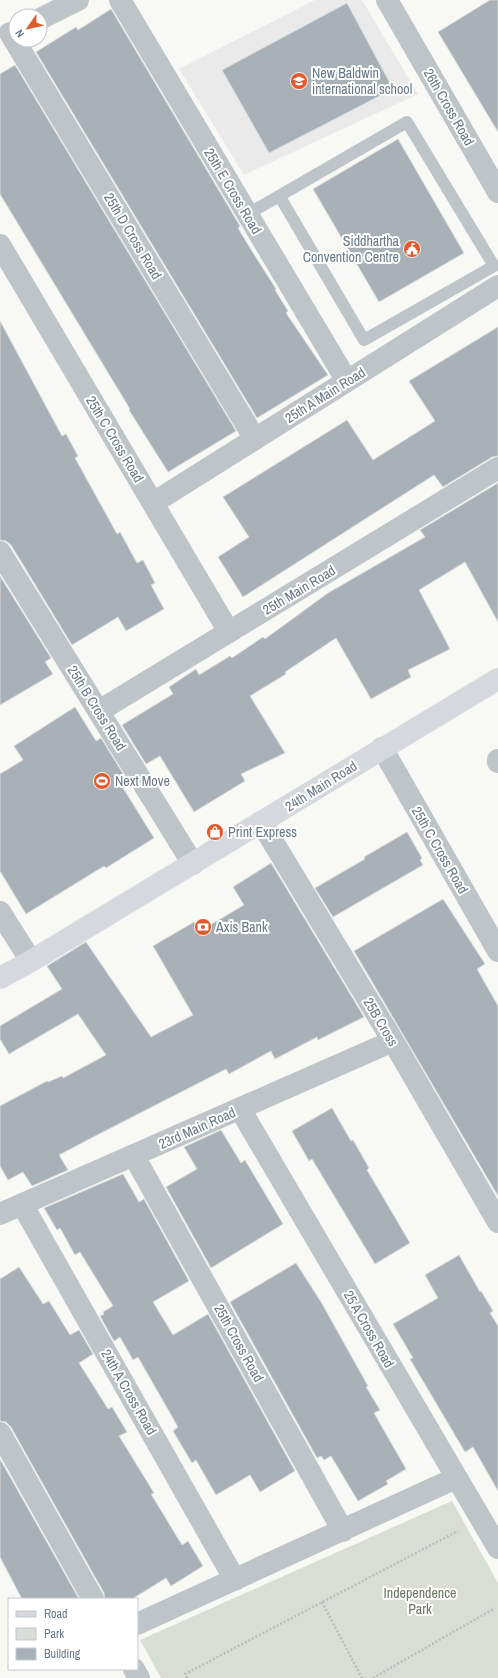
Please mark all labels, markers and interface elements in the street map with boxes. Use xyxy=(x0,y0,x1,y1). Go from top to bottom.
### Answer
north arrow xyxy=(8,8,48,48)
text: N xyxy=(12,27,27,40)
place label: New Baldwin international school xyxy=(312,64,412,98)
street label: 26th Cross Road xyxy=(420,65,478,149)
school or university icon: New Baldwin international school xyxy=(289,71,309,91)
street label: 25th E Cross Road xyxy=(200,145,266,237)
street label: 25th D Cross Road xyxy=(100,190,166,282)
place label: Siddhartha Convention Centre xyxy=(303,232,400,266)
public building icon: Siddhartha Convention Centre xyxy=(402,239,422,259)
street label: 25th A Main Road xyxy=(282,363,368,427)
street label: 25th C Cross Road xyxy=(82,393,148,485)
street label: 25th Main Road xyxy=(259,561,339,619)
street label: 25th B Cross Road xyxy=(64,662,130,754)
street label: 24th Main Road xyxy=(282,757,360,815)
sports icon: Next Move xyxy=(92,771,112,791)
place label: Next Move xyxy=(115,772,170,790)
street label: 25th C Cross Road xyxy=(408,803,472,897)
shop icon: Print Express xyxy=(205,822,225,842)
place label: Print Express xyxy=(228,823,297,841)
bank icon: Axis Bank xyxy=(193,917,213,937)
place label: Axis Bank xyxy=(215,918,268,936)
street label: 25B Cross xyxy=(359,994,403,1050)
street label: 23rd Main Road xyxy=(156,1103,238,1153)
street label: 25 A Cross Road xyxy=(340,1287,398,1371)
street label: 25th Cross Road xyxy=(210,1301,268,1385)
street label: 24th A Cross Road xyxy=(97,1346,161,1438)
park label: Independence Park xyxy=(384,1584,456,1618)
legend xyxy=(8,1598,138,1670)
text: Road xyxy=(44,1606,68,1622)
text: Park xyxy=(44,1626,64,1642)
text: Building xyxy=(44,1646,81,1662)

